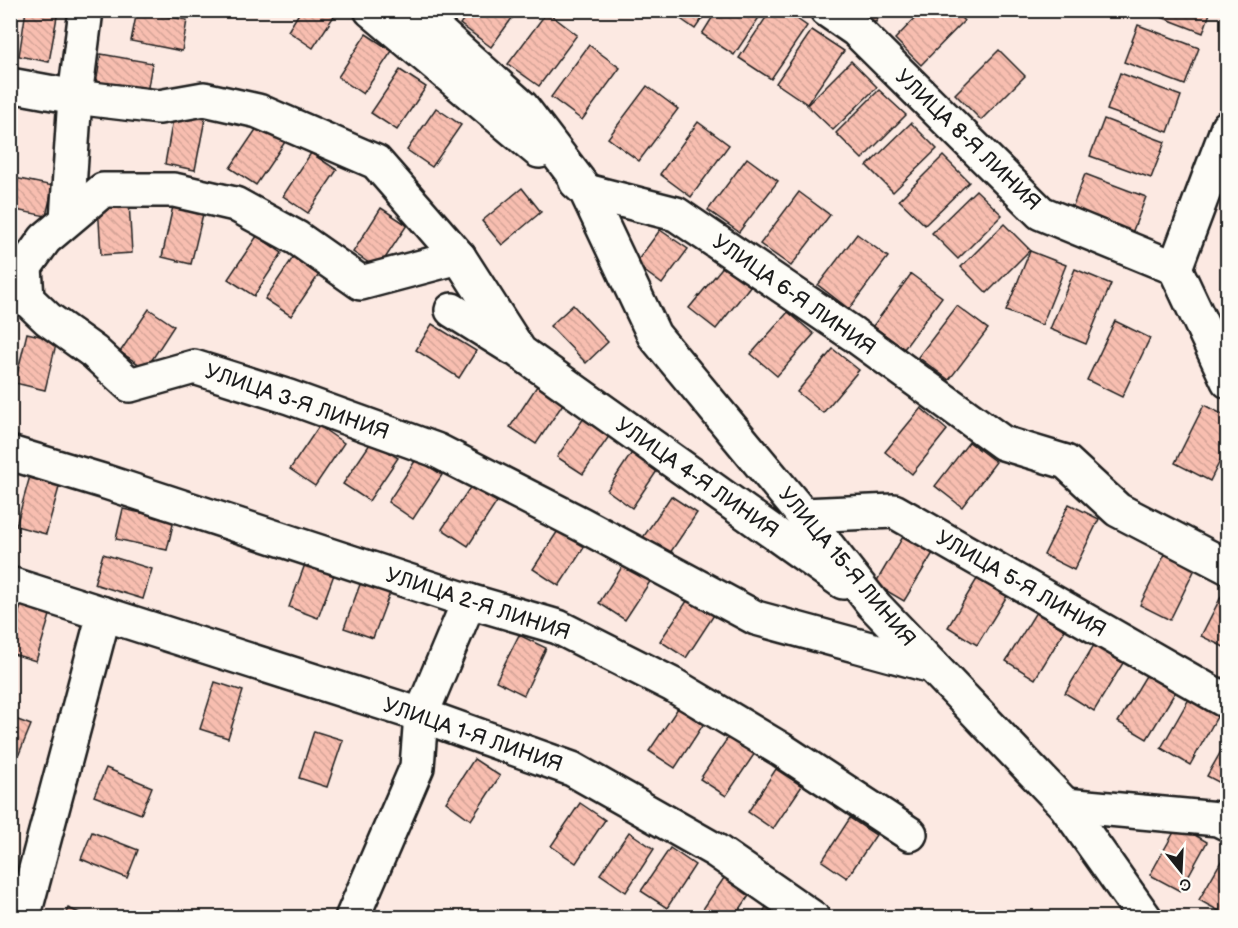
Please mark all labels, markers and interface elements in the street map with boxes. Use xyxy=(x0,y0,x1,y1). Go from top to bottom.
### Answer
street label: УЛИЦА 8-Я ЛИНИЯ xyxy=(890,64,1046,216)
street label: УЛИЦА 6-Я ЛИНИЯ xyxy=(708,229,880,361)
street label: УЛИЦА 3-Я ЛИНИЯ xyxy=(202,359,392,445)
street label: УЛИЦА 4-Я ЛИНИЯ xyxy=(611,412,783,544)
street label: УЛИЦА 15-Я ЛИНИЯ xyxy=(773,482,921,652)
street label: УЛИЦА 5-Я ЛИНИЯ xyxy=(932,525,1110,643)
street label: УЛИЦА 2-Я ЛИНИЯ xyxy=(383,562,573,646)
street label: УЛИЦА 1-Я ЛИНИЯ xyxy=(380,693,566,777)
north arrow xyxy=(1151,841,1211,901)
text: С xyxy=(1177,873,1193,895)

